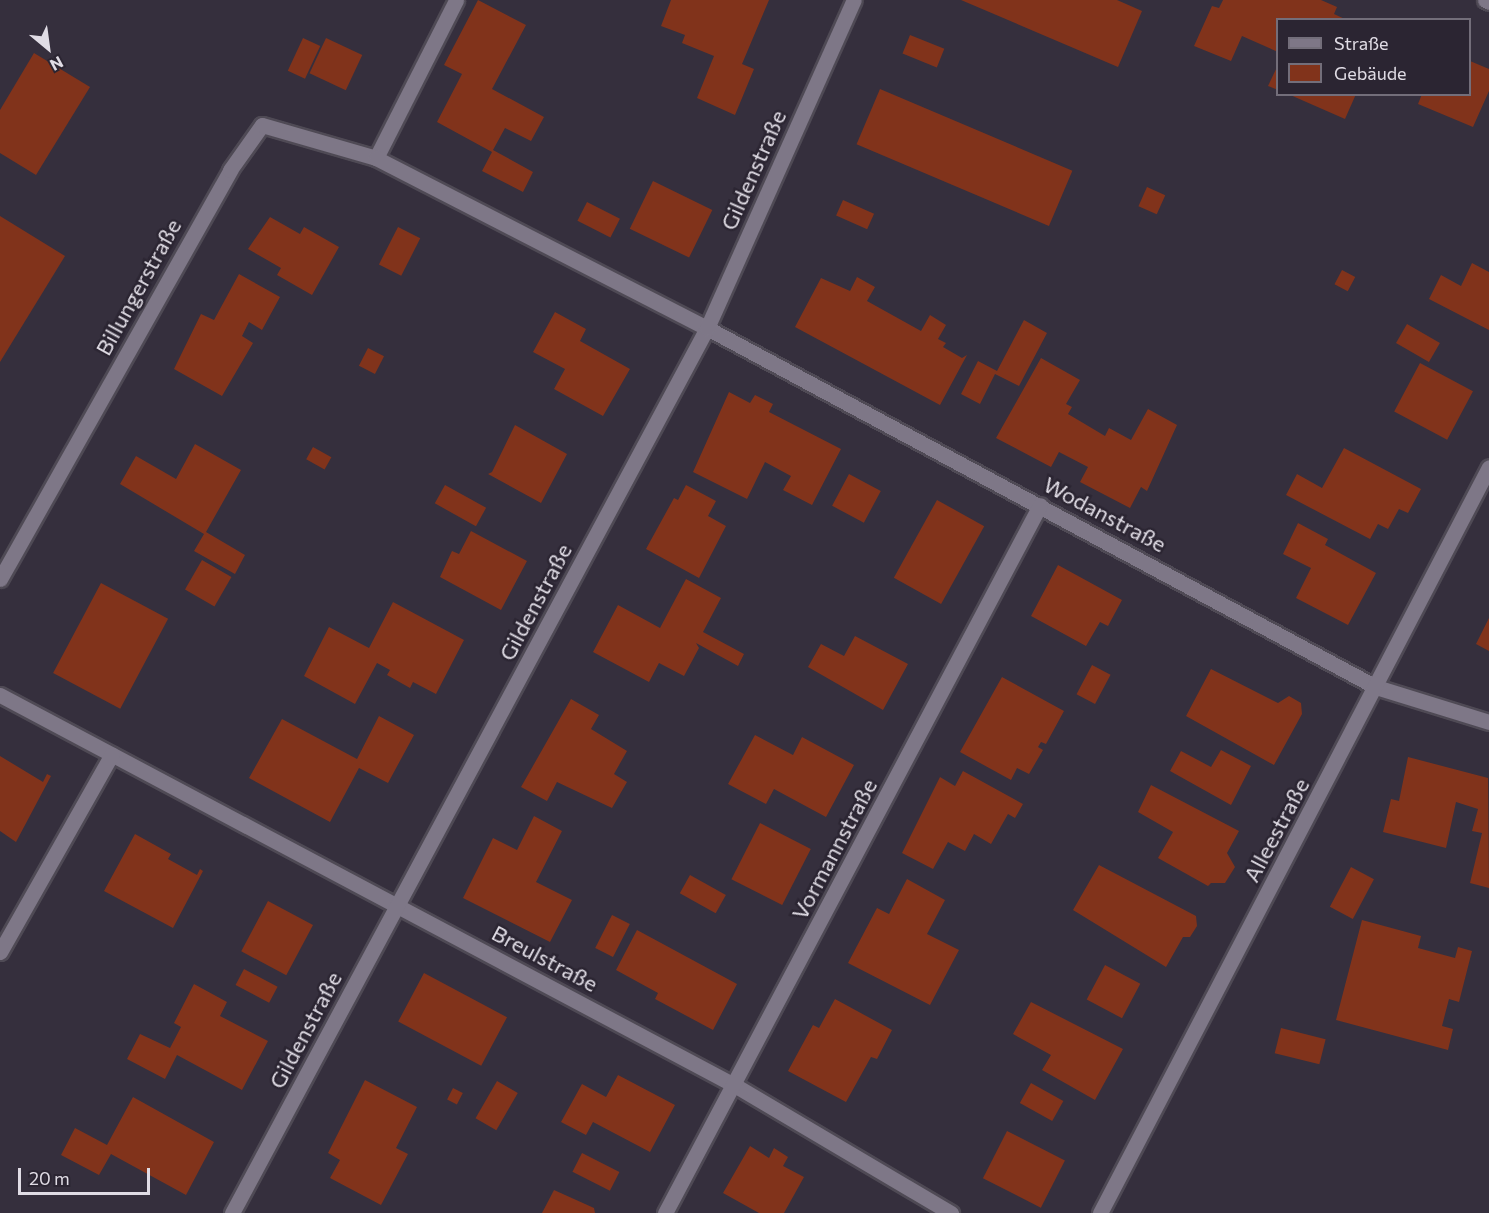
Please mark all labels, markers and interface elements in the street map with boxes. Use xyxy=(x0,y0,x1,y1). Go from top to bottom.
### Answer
north arrow xyxy=(18,18,78,78)
legend xyxy=(1276,18,1471,96)
text: Straße xyxy=(1334,32,1389,54)
text: N xyxy=(47,53,67,75)
text: Gebäude xyxy=(1334,62,1407,84)
street label: Gildenstraße xyxy=(715,106,791,234)
street label: Billungerstraße xyxy=(90,214,186,360)
street label: Wodanstraße xyxy=(1039,471,1171,557)
street label: Gildenstraße xyxy=(493,539,577,665)
street label: Vormannstraße xyxy=(786,774,882,924)
street label: Alleestraße xyxy=(1238,774,1314,886)
street label: Breulstraße xyxy=(488,919,602,997)
street label: Gildenstraße xyxy=(263,967,347,1093)
scale bar xyxy=(21,1156,153,1194)
text: 20 m xyxy=(29,1167,70,1189)

